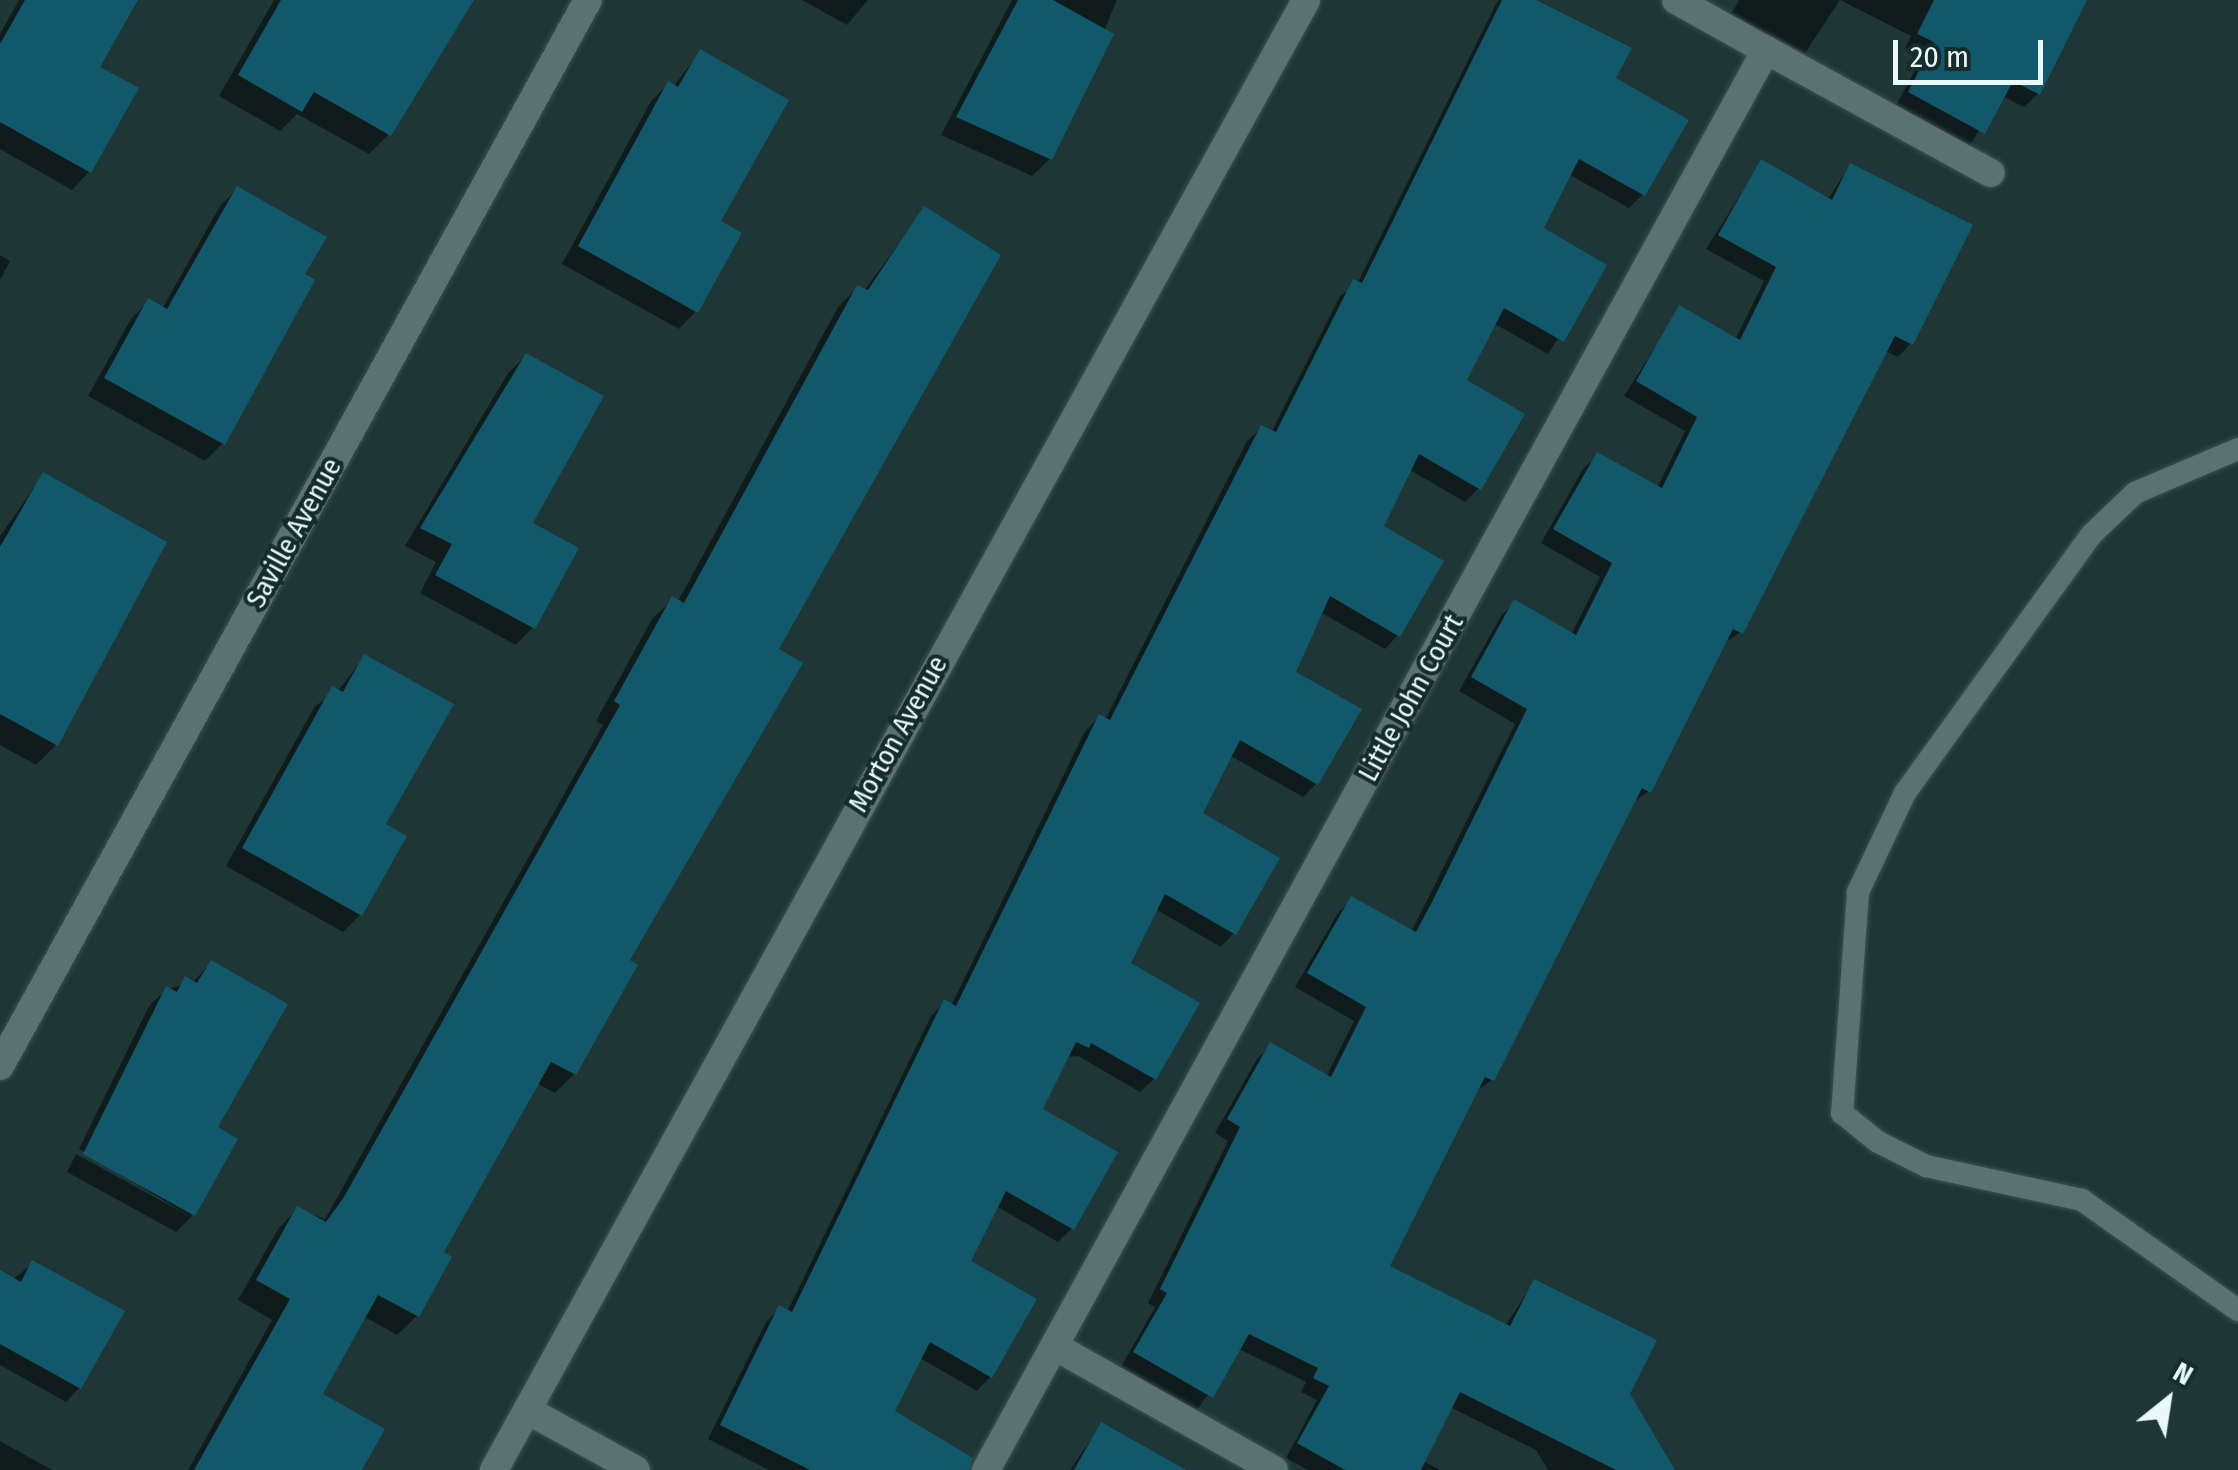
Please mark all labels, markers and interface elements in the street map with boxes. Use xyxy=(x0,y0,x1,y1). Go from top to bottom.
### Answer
scale bar xyxy=(1898,20,2048,82)
text: 20 m xyxy=(1910,39,1969,75)
street label: Saville Avenue xyxy=(239,452,349,614)
street label: Little John Court xyxy=(1351,609,1471,787)
street label: Morton Avenue xyxy=(841,650,955,818)
north arrow xyxy=(2118,1350,2218,1450)
text: N xyxy=(2168,1355,2199,1392)

